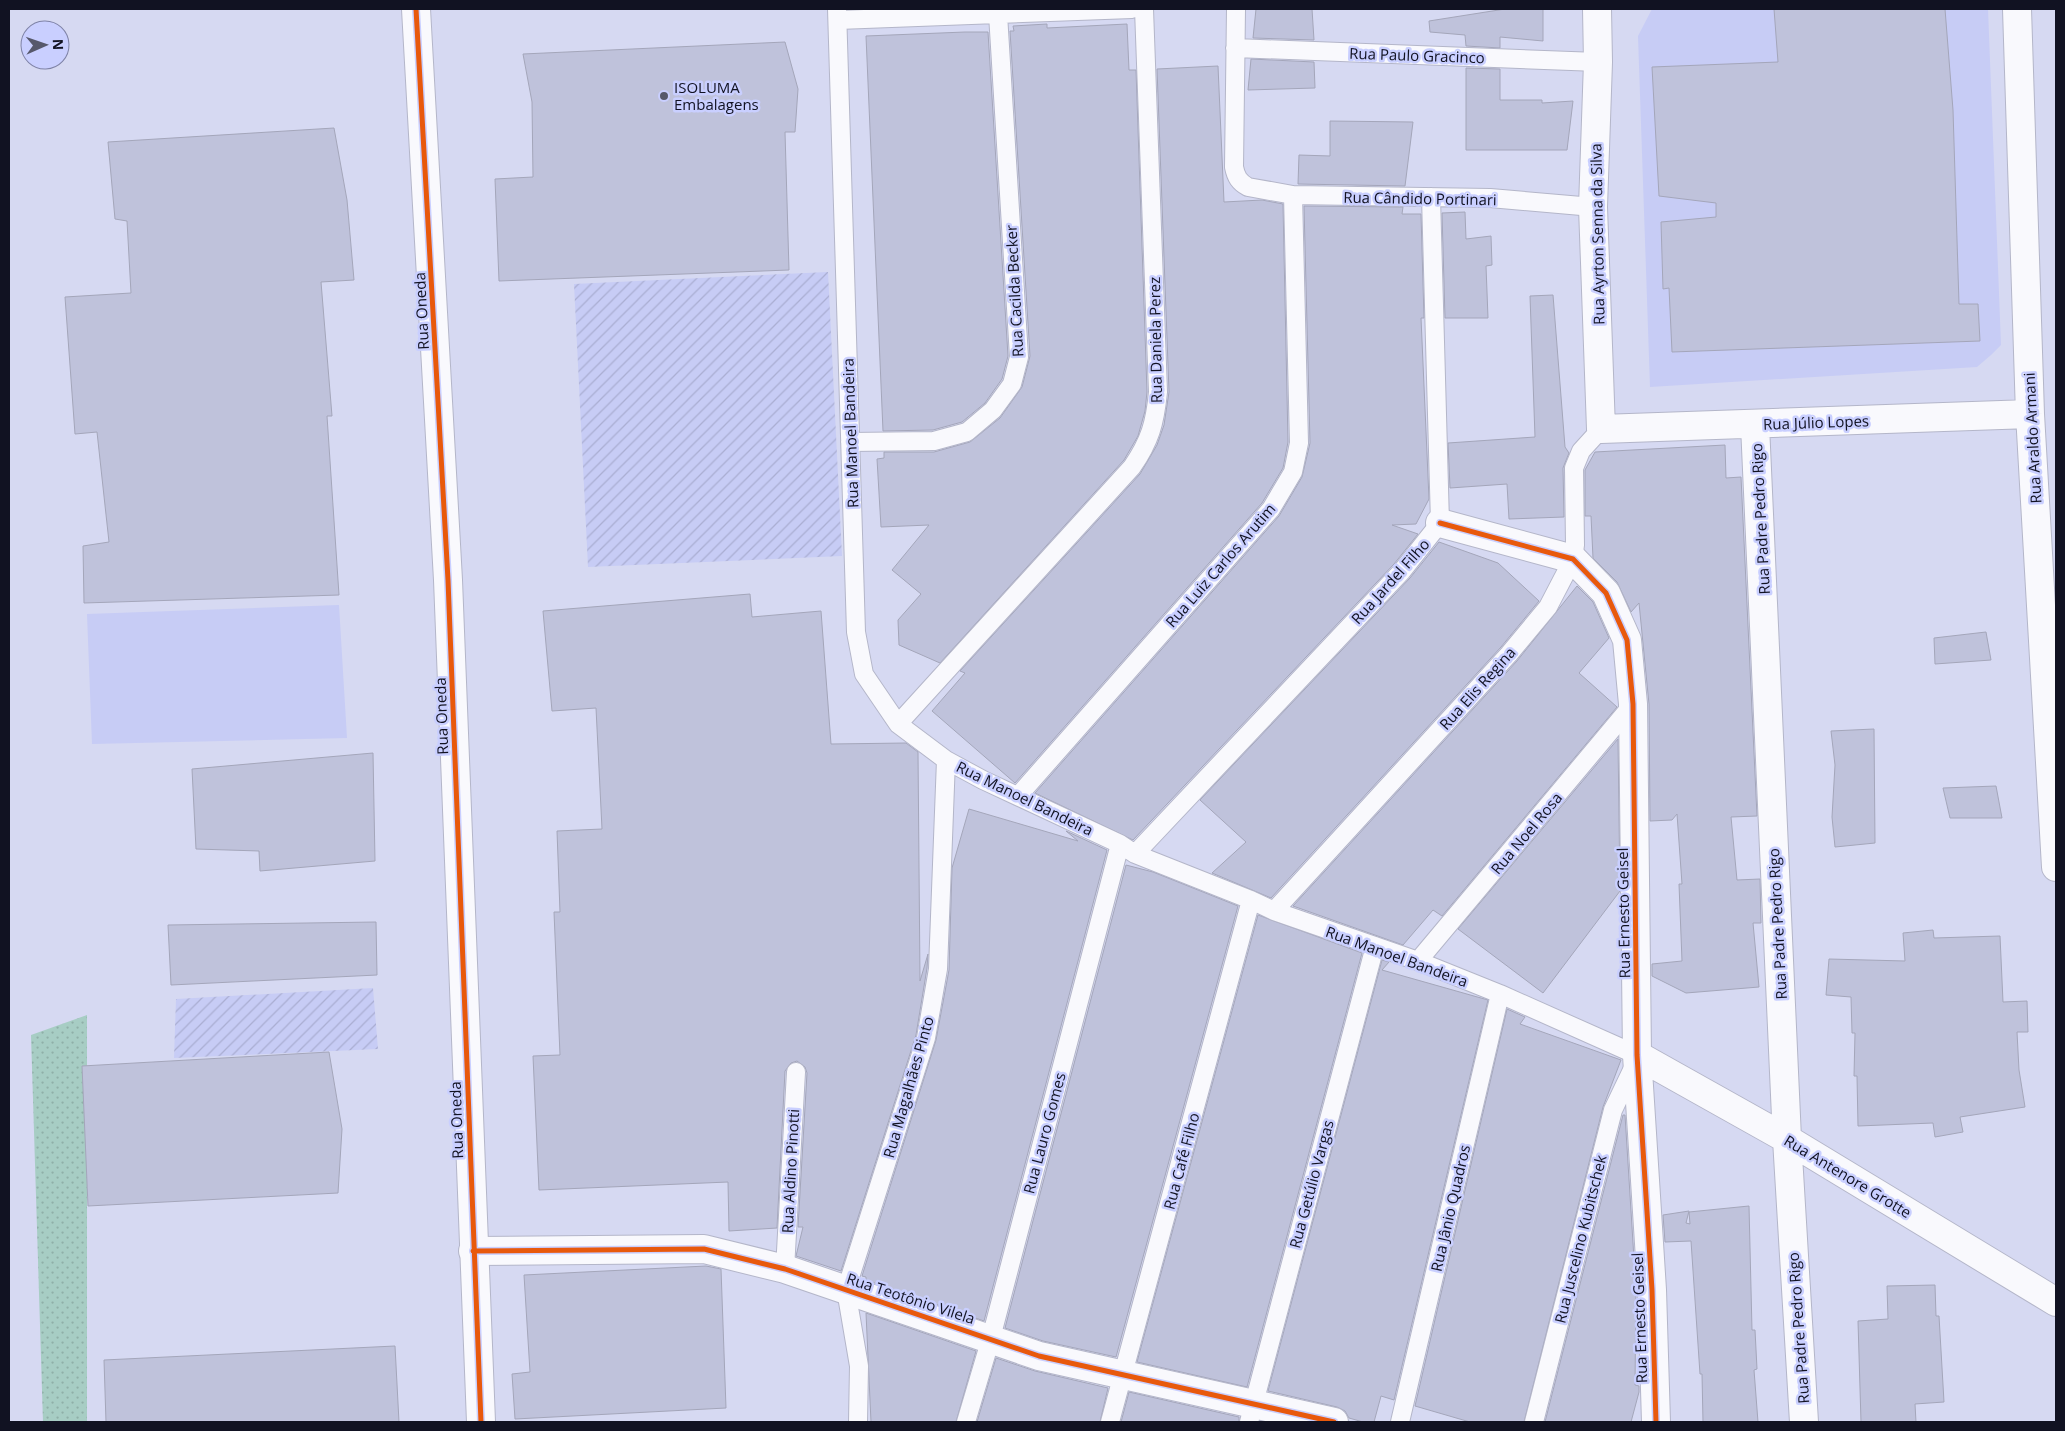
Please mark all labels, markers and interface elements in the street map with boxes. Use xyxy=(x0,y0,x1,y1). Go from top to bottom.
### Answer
north arrow xyxy=(20,20,70,70)
text: N xyxy=(49,39,68,51)
street label: Rua Paulo Gracinco xyxy=(1349,43,1485,67)
place label: ISOLUMA Embalagens xyxy=(674,77,759,114)
marker: ISOLUMA Embalagens xyxy=(658,90,670,102)
street label: Rua Ayrton Senna da Silva xyxy=(1585,143,1609,325)
street label: Rua Cândido Portinari xyxy=(1343,187,1497,209)
street label: Rua Cacilda Becker xyxy=(1001,224,1027,358)
street label: Rua Oneda xyxy=(409,272,433,350)
street label: Rua Daniela Perez xyxy=(1144,277,1166,403)
street label: Rua Manoel Bandeira xyxy=(837,358,863,508)
street label: Rua Araldo Armani xyxy=(2019,372,2045,504)
street label: Rua Júlio Lopes xyxy=(1763,410,1869,434)
street label: Rua Padre Pedro Rigo xyxy=(1746,443,1774,595)
street label: Rua Luiz Carlos Arutim xyxy=(1161,499,1279,631)
street label: Rua Jardel Filho xyxy=(1346,534,1434,628)
street label: Rua Elis Regina xyxy=(1435,642,1519,734)
street label: Rua Oneda xyxy=(430,677,452,755)
street label: Rua Manoel Bandeira xyxy=(953,756,1097,840)
street label: Rua Noel Rosa xyxy=(1486,788,1566,878)
street label: Rua Ernesto Geisel xyxy=(1612,847,1634,979)
street label: Rua Padre Pedro Rigo xyxy=(1763,848,1791,1000)
street label: Rua Manoel Bandeira xyxy=(1323,921,1471,991)
street label: Rua Magalhães Pinto xyxy=(878,1014,938,1160)
street label: Rua Lauro Gomes xyxy=(1018,1070,1070,1196)
street label: Rua Oneda xyxy=(445,1081,467,1159)
street label: Rua Aldino Pinotti xyxy=(777,1108,803,1234)
street label: Rua Café Filho xyxy=(1158,1110,1204,1212)
street label: Rua Getúlio Vargas xyxy=(1284,1118,1338,1250)
street label: Rua Antenore Grotte xyxy=(1781,1130,1915,1222)
street label: Rua Jânio Quadros xyxy=(1426,1143,1474,1273)
street label: Rua Juscelino Kubitschek xyxy=(1549,1153,1611,1325)
street label: Rua Ernesto Geisel xyxy=(1627,1252,1651,1384)
street label: Rua Padre Pedro Rigo xyxy=(1783,1252,1813,1404)
street label: Rua Teotônio Vilela xyxy=(844,1268,978,1328)

